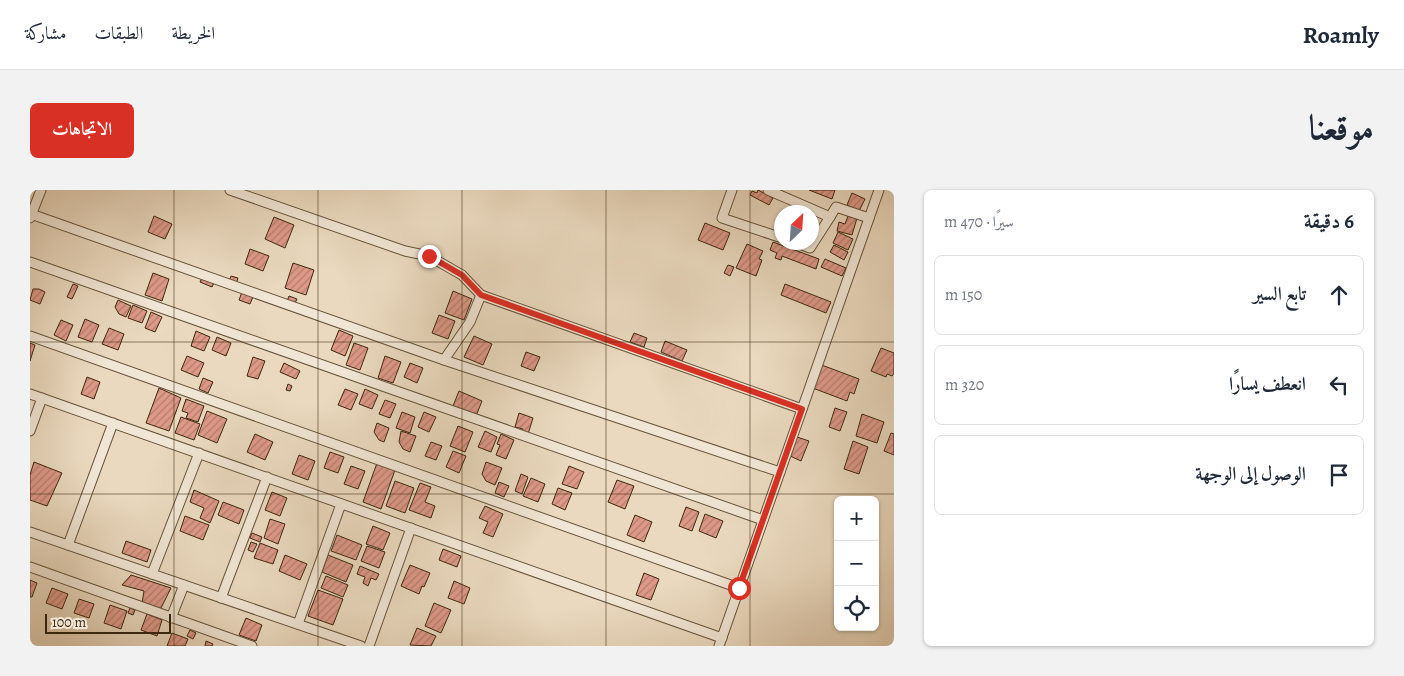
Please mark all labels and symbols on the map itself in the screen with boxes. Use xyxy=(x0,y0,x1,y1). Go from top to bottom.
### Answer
north arrow xyxy=(774,205,819,250)
route end xyxy=(418,245,441,268)
route start xyxy=(728,577,751,600)
scale bar xyxy=(45,611,171,634)

